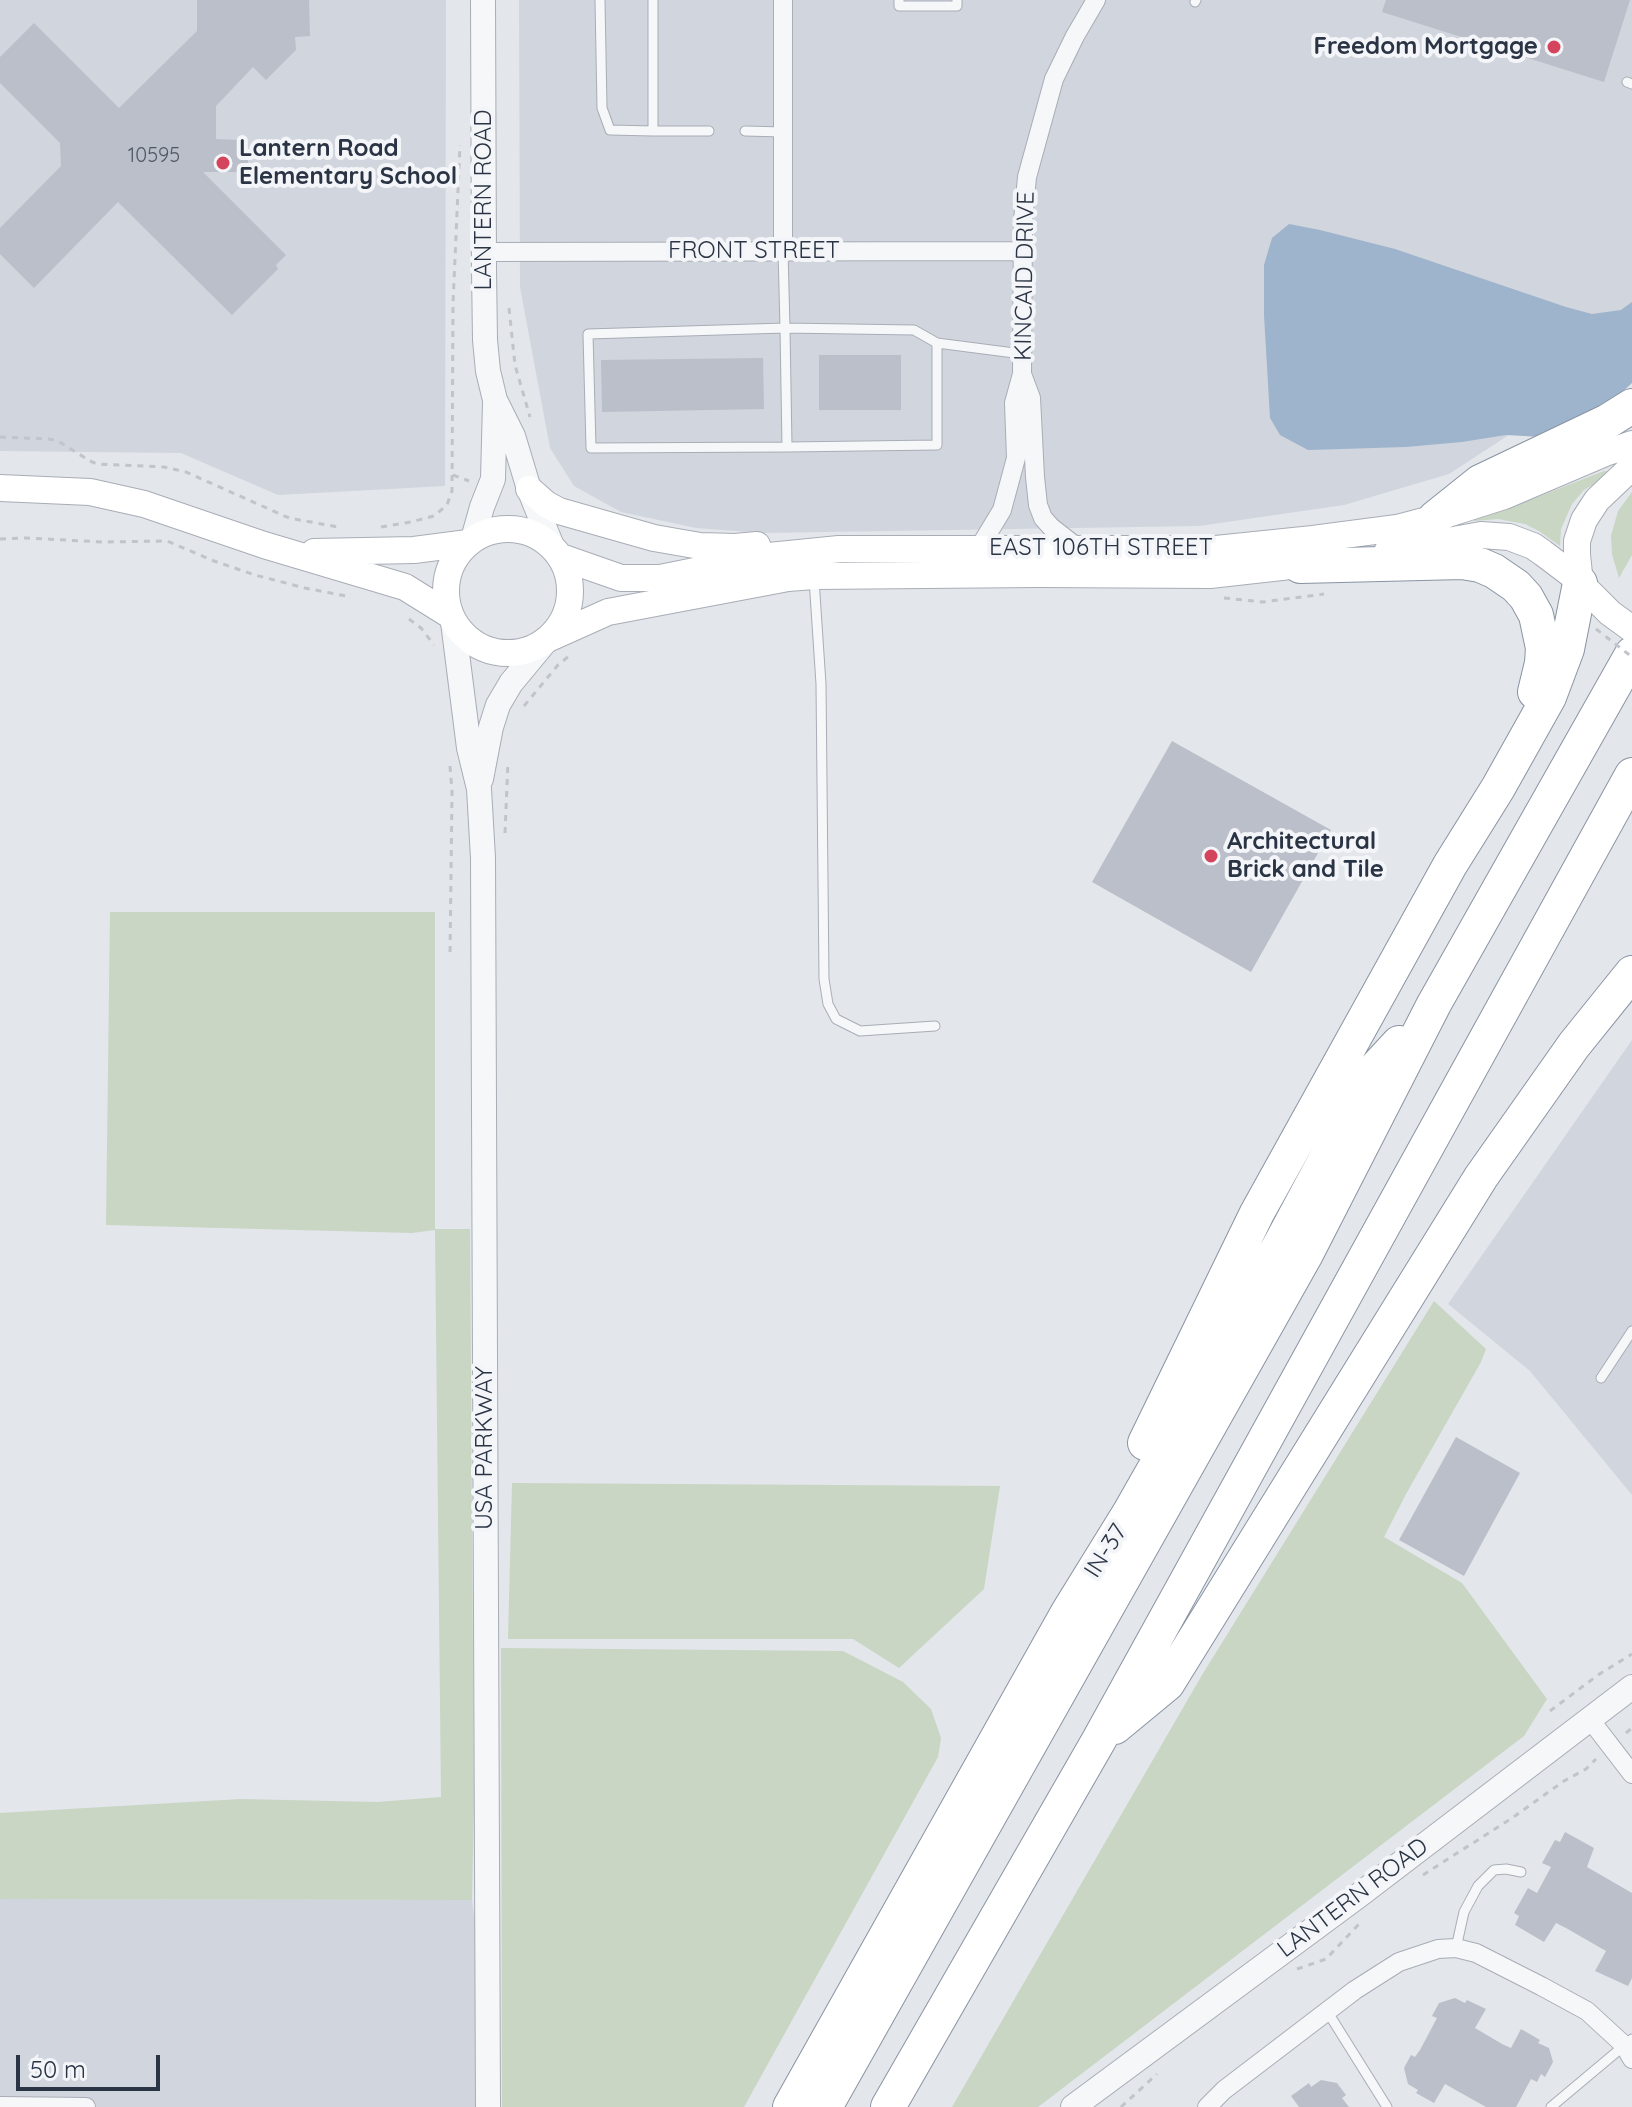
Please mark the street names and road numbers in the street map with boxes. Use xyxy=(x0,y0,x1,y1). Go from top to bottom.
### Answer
street label: LANTERN ROAD xyxy=(470,110,498,290)
street label: KINCAID DRIVE xyxy=(1009,191,1041,361)
street label: FRONT STREET xyxy=(668,237,840,265)
street label: EAST 106TH STREET xyxy=(989,534,1213,562)
street label: USA PARKWAY xyxy=(471,1366,499,1530)
street label: IN-37 xyxy=(1078,1519,1134,1583)
street label: LANTERN ROAD xyxy=(1272,1832,1434,1964)

